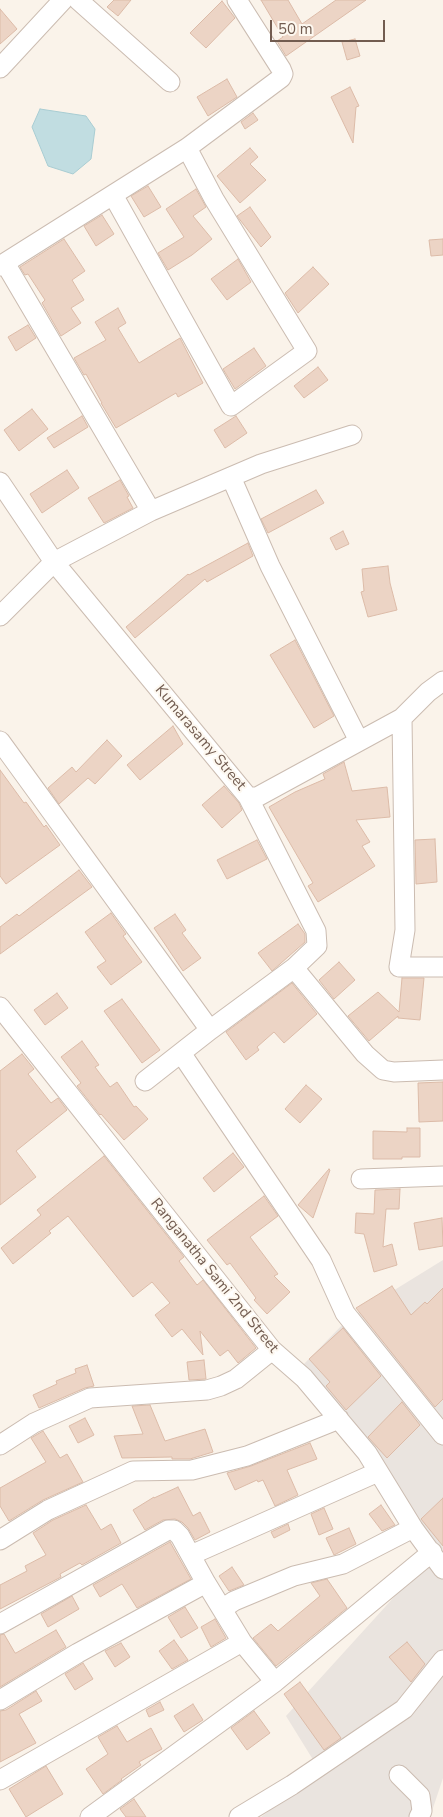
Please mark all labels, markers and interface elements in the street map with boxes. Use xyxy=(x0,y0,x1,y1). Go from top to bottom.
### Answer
scale bar xyxy=(273,10,388,42)
text: 50 m xyxy=(278,19,313,39)
street label: Kumarasamy Street xyxy=(151,682,249,794)
street label: Ranganatha Sami 2nd Street xyxy=(146,1195,282,1357)

